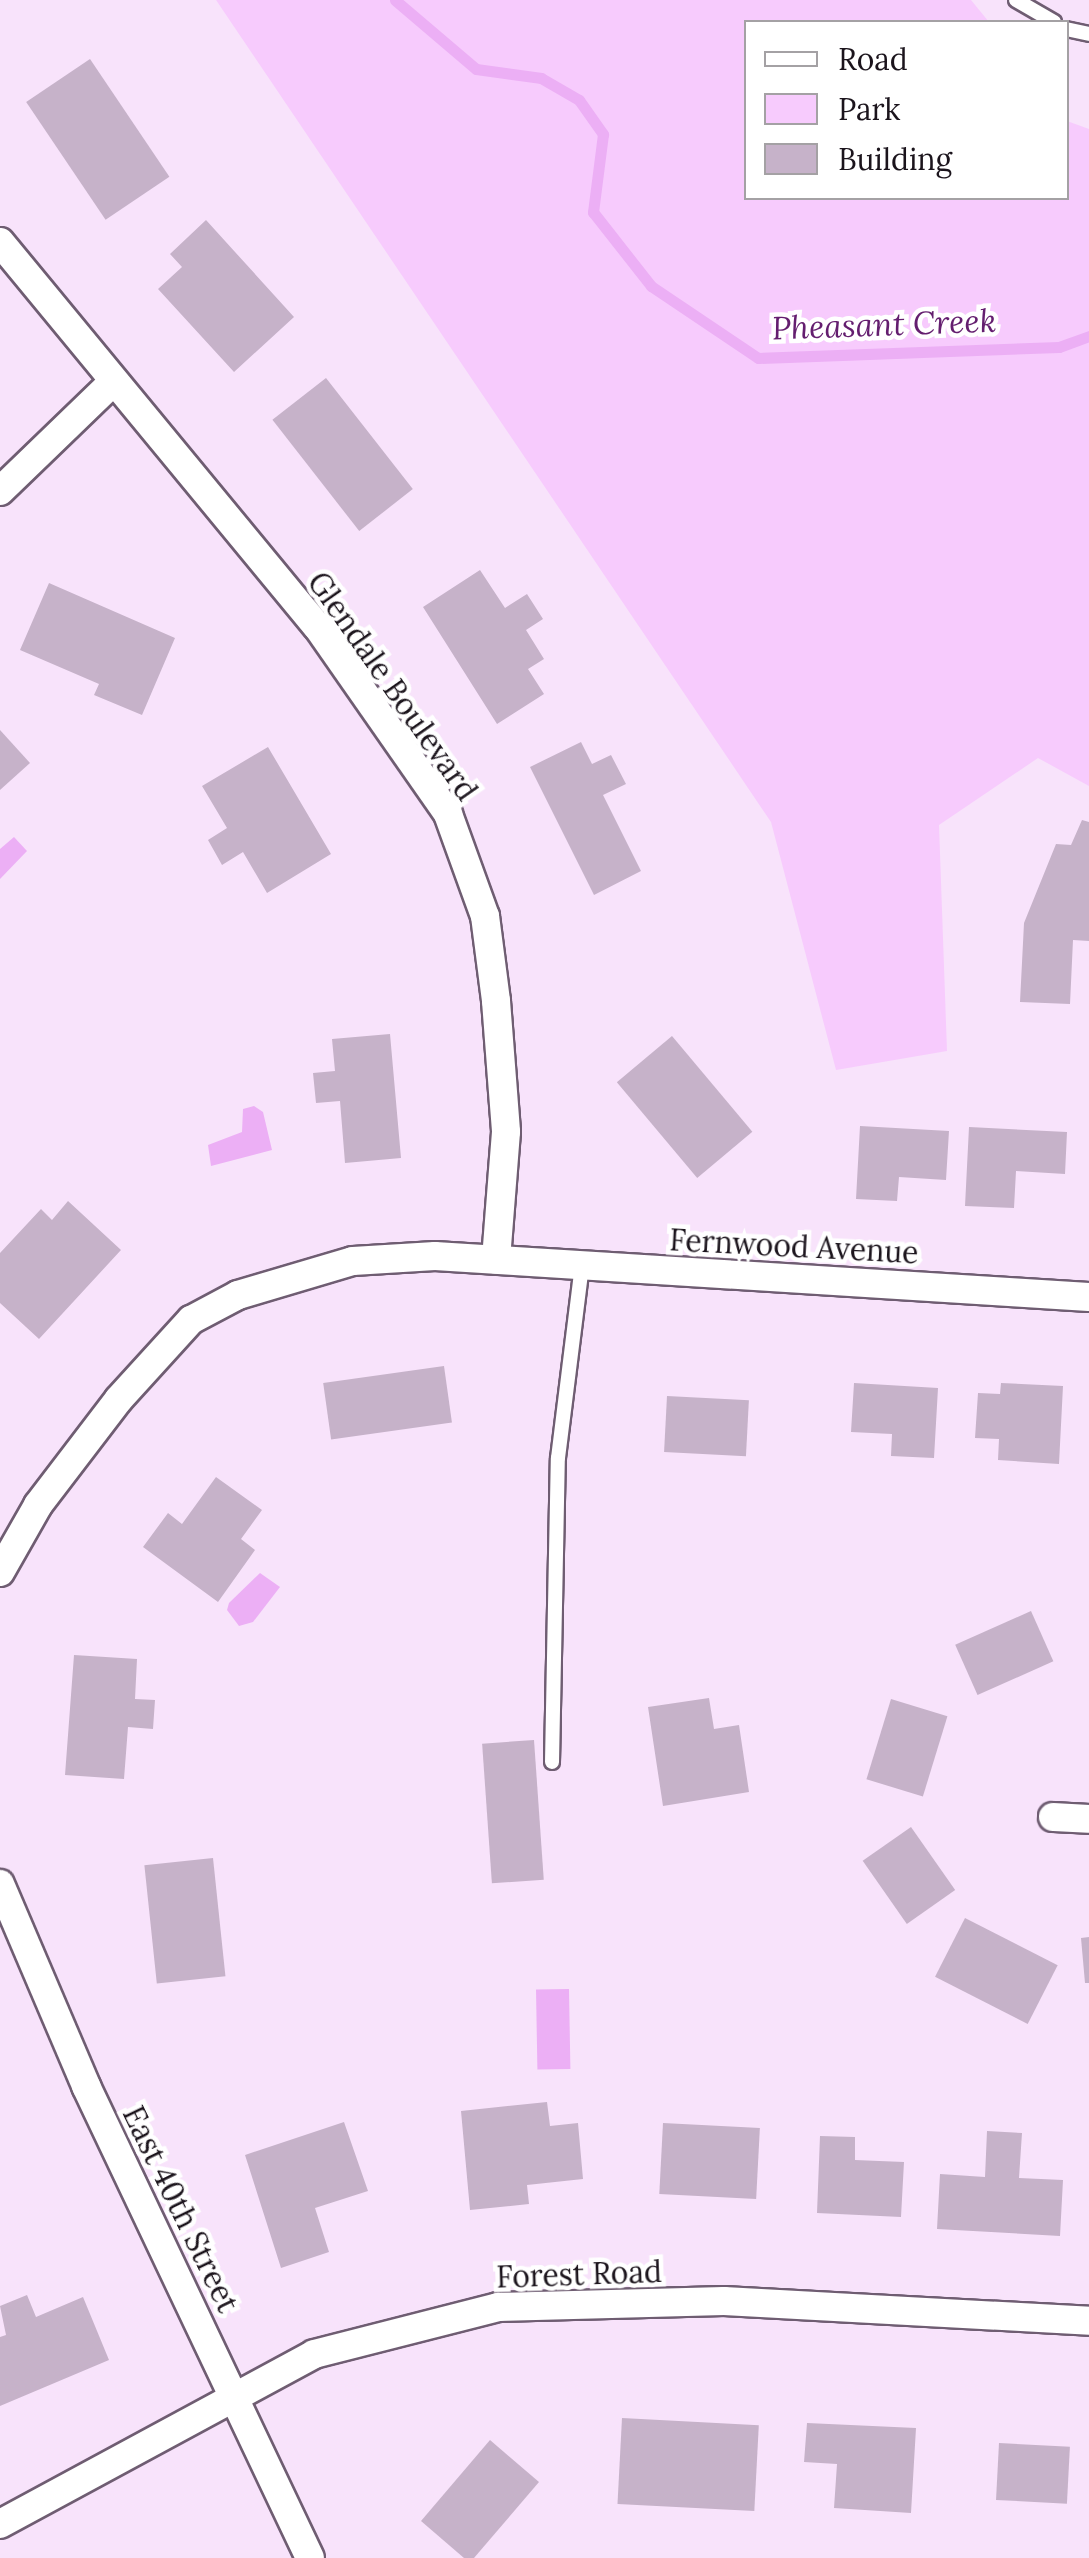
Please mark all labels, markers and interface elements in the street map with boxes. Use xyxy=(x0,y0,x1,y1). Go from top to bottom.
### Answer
legend xyxy=(744,20,1069,200)
text: Road xyxy=(838,40,908,78)
text: Park xyxy=(838,90,900,128)
text: Building xyxy=(838,140,952,178)
water label: Pheasant Creek xyxy=(771,302,997,348)
street label: Glendale Boulevard xyxy=(301,565,485,807)
street label: Fernwood Avenue xyxy=(669,1221,919,1271)
street label: East 40th Street xyxy=(116,2100,246,2318)
street label: Forest Road xyxy=(496,2253,662,2295)

